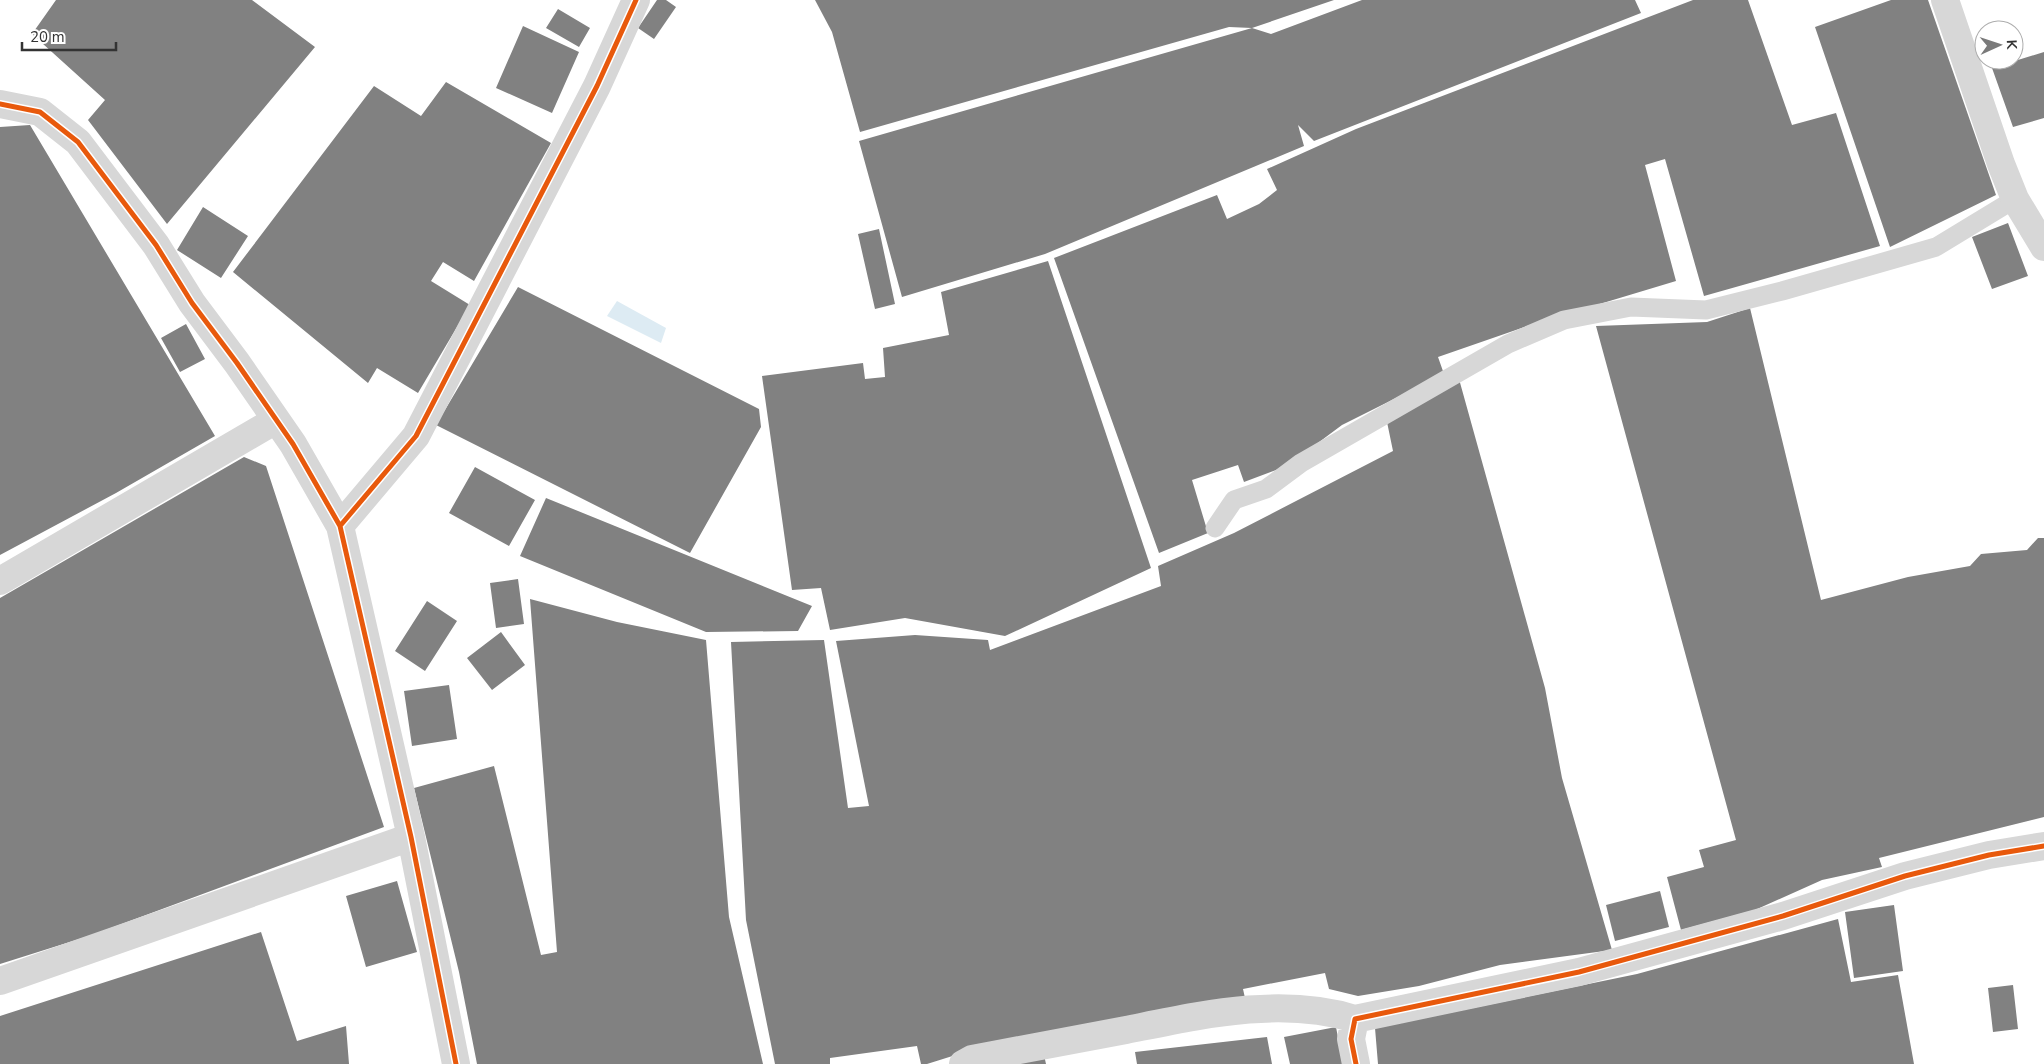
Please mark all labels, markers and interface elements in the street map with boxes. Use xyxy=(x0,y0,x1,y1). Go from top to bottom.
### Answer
scale bar xyxy=(22,20,116,52)
north arrow xyxy=(1974,20,2024,70)
text: 20 m xyxy=(30,27,65,47)
text: K xyxy=(2002,39,2021,50)

